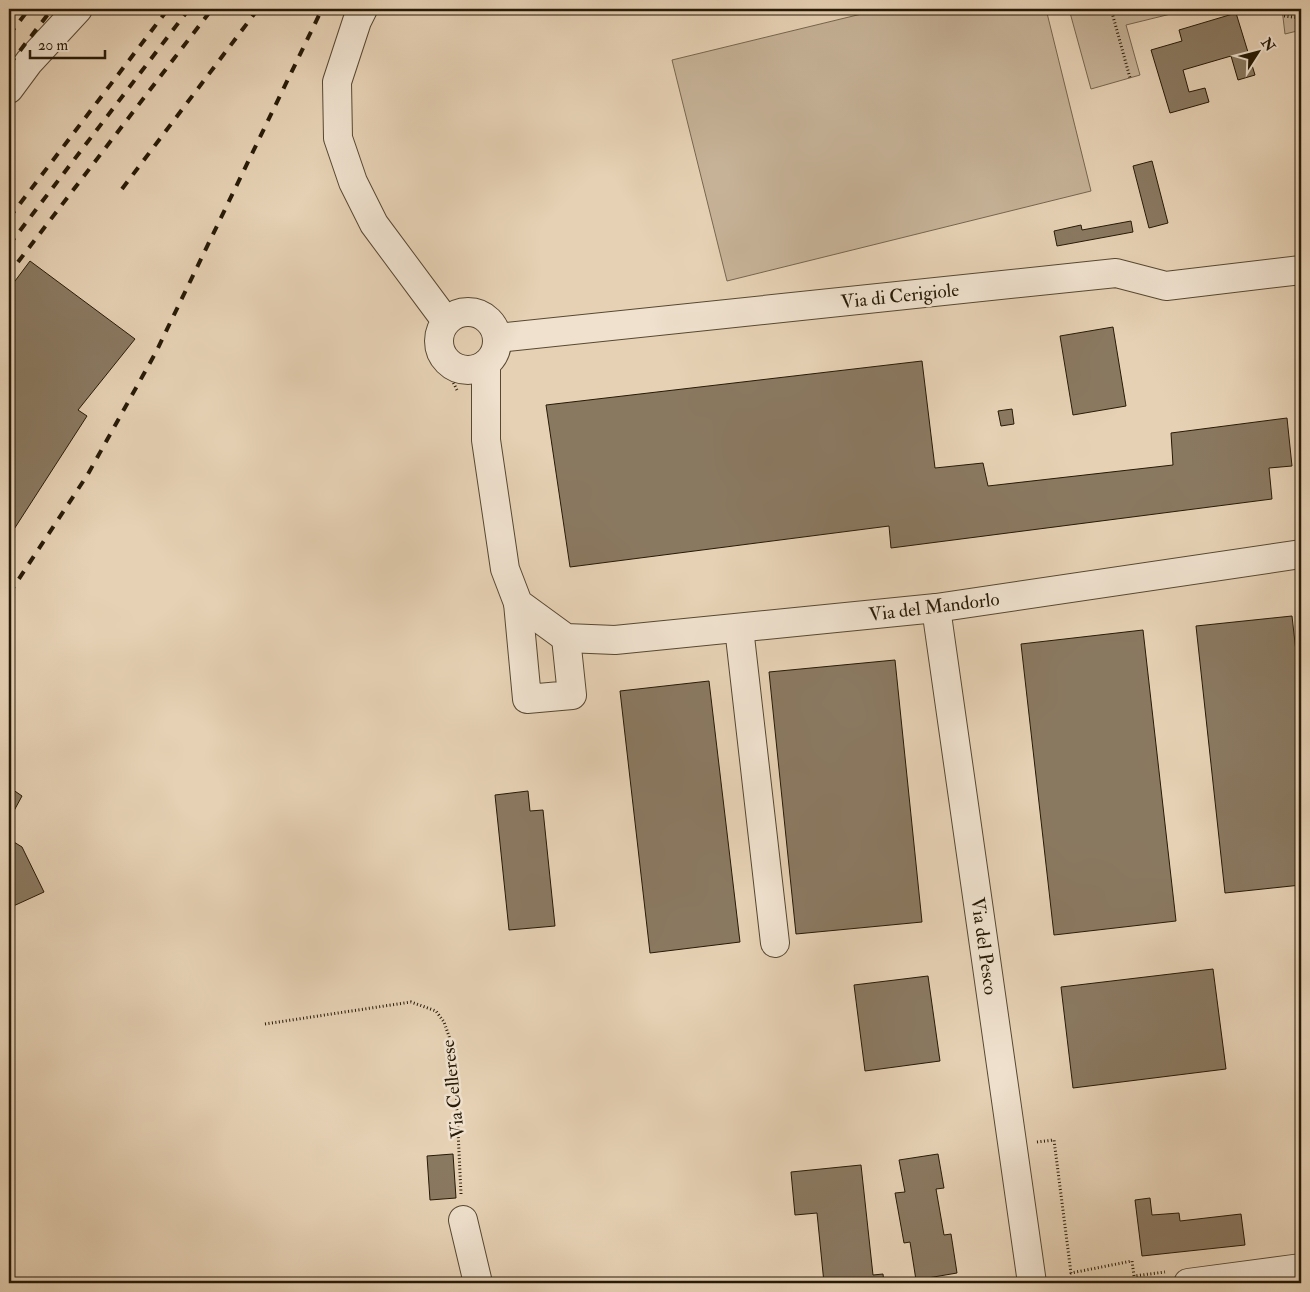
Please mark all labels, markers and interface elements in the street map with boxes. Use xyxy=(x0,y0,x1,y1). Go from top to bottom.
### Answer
scale bar xyxy=(30,28,105,60)
north arrow xyxy=(1232,28,1282,78)
text: N xyxy=(1257,34,1279,55)
text: 20 m xyxy=(38,36,68,55)
street label: Via di Cerigiole xyxy=(840,278,960,314)
street label: Via del Mandorlo xyxy=(867,587,1001,627)
street label: Via del Pesco xyxy=(965,896,1003,996)
street label: Via Cellerese xyxy=(436,1038,470,1140)

